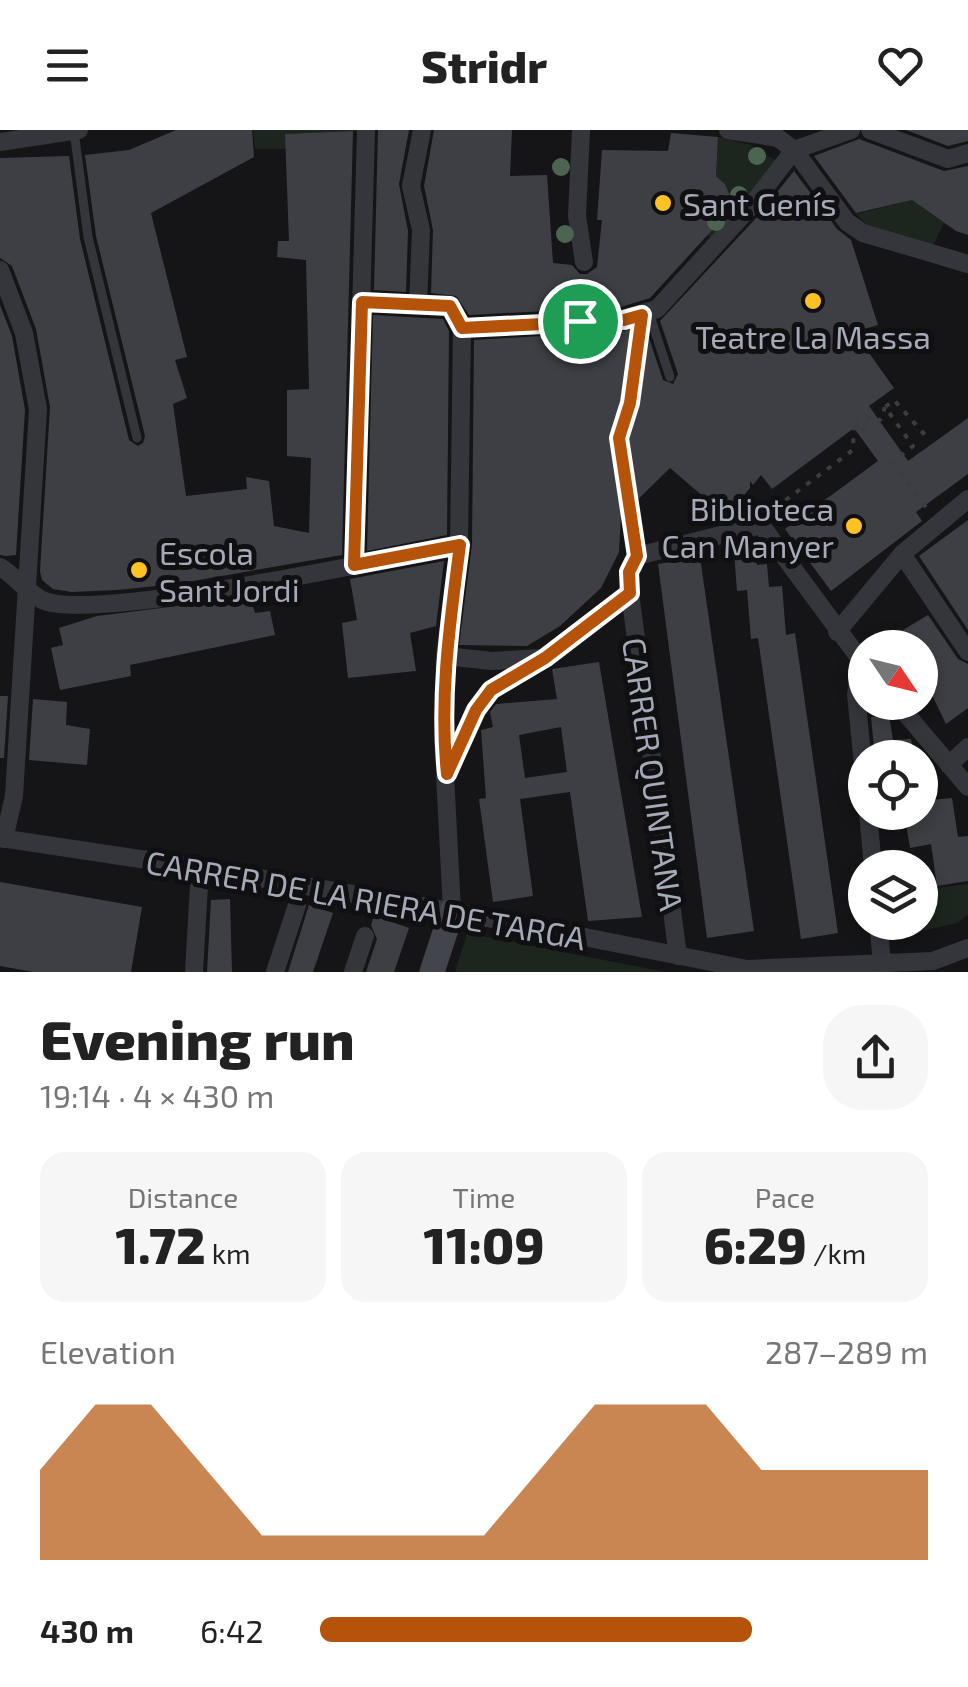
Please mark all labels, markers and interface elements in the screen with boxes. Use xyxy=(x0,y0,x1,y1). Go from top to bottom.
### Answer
icon: menu xyxy=(40,38,95,93)
text: Stridr xyxy=(421,38,547,92)
icon: heart xyxy=(873,38,928,93)
place label: Sant Genís xyxy=(683,184,837,222)
marker: Sant Genís xyxy=(652,192,674,214)
pin xyxy=(538,279,623,364)
marker: Teatre La Massa xyxy=(802,290,824,312)
icon: arrive xyxy=(553,294,608,349)
place label: Teatre La Massa xyxy=(695,317,931,355)
place label: Biblioteca Can Manyer xyxy=(661,489,834,564)
marker: Biblioteca Can Manyer xyxy=(843,515,865,537)
place label: Escola Sant Jordi xyxy=(159,533,300,608)
marker: Escola Sant Jordi xyxy=(128,559,150,581)
north arrow xyxy=(848,630,938,720)
map controls xyxy=(848,630,938,940)
street label: CARRER QUINTANA xyxy=(615,635,692,913)
button: locate xyxy=(848,740,938,830)
street label: CARRER DE LA RIERA DE TARGA xyxy=(143,842,589,956)
button: layers xyxy=(848,850,938,940)
text: Evening run xyxy=(40,1005,355,1071)
button: share xyxy=(823,1005,928,1110)
text: 19:14 · 4 × 430 m xyxy=(40,1076,274,1114)
text: Distance xyxy=(128,1180,238,1214)
text: Time xyxy=(453,1180,515,1214)
text: Pace xyxy=(755,1180,815,1214)
text: 1.72 xyxy=(115,1214,205,1274)
text: 11:09 xyxy=(424,1214,544,1274)
text: 6:29 xyxy=(704,1214,807,1274)
text: km xyxy=(205,1236,251,1270)
text: /km xyxy=(807,1236,866,1270)
text: Elevation xyxy=(40,1332,176,1370)
text: 287–289 m xyxy=(765,1332,928,1370)
text: 430 m xyxy=(40,1611,134,1649)
text: 6:42 xyxy=(200,1611,264,1649)

